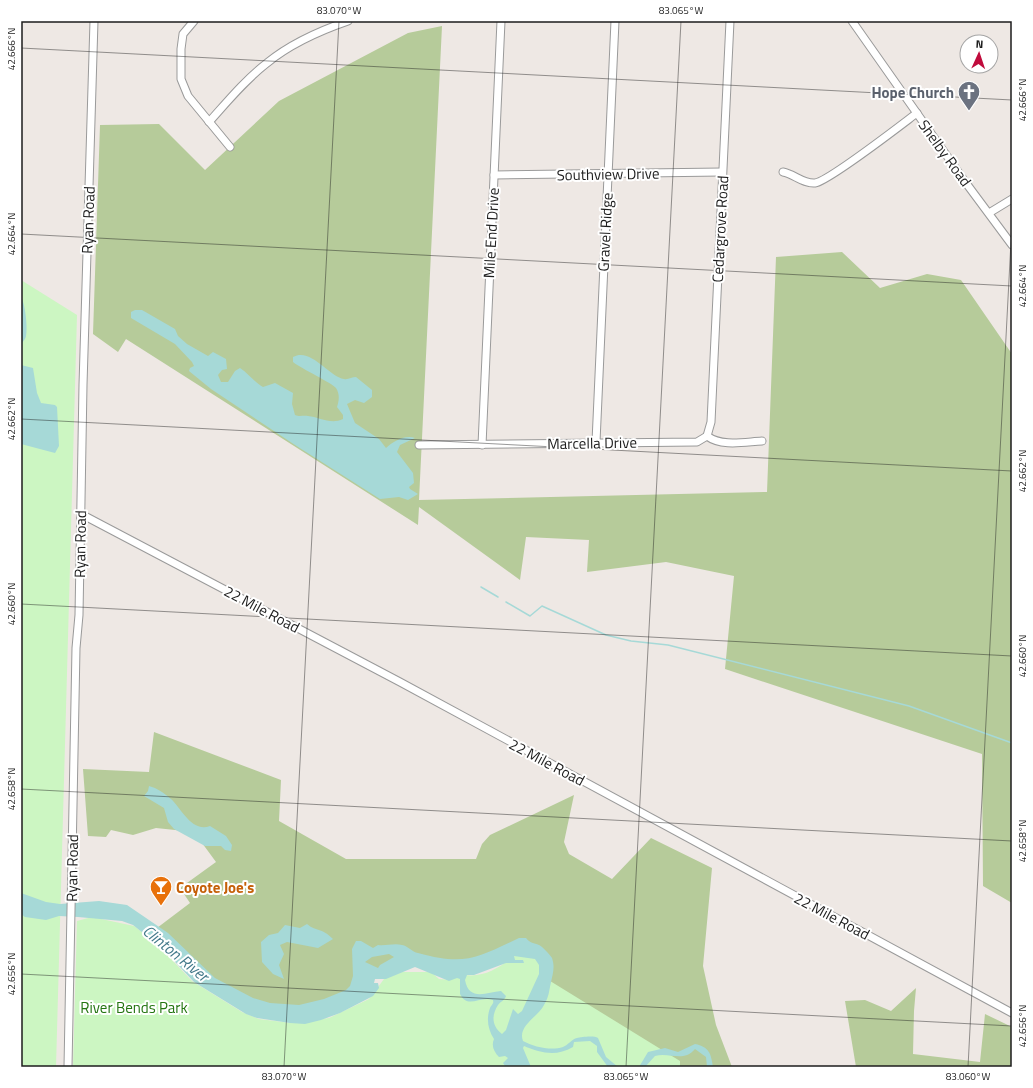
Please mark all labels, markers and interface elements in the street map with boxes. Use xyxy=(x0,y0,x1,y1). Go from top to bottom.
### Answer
text: 83.070°W xyxy=(317,3,361,18)
text: 83.065°W xyxy=(659,3,703,18)
text: 42.666°N xyxy=(4,28,19,70)
north arrow xyxy=(959,34,999,74)
text: N xyxy=(975,36,984,52)
church icon: Hope Church xyxy=(956,79,982,112)
text: 42.666°N xyxy=(1015,79,1030,121)
place label: Hope Church xyxy=(872,81,954,104)
street label: Shelby Road xyxy=(913,115,977,191)
street label: Southview Drive xyxy=(556,162,660,186)
street label: Cedargrove Road xyxy=(706,175,734,283)
street label: Ryan Road xyxy=(75,186,101,254)
street label: Mile End Drive xyxy=(477,187,505,279)
street label: Gravel Ridge xyxy=(591,192,619,272)
text: 42.664°N xyxy=(4,213,19,255)
text: 42.664°N xyxy=(1015,265,1030,307)
text: 42.662°N xyxy=(4,398,19,440)
street label: Marcella Drive xyxy=(547,431,637,455)
text: 42.662°N xyxy=(1015,450,1030,492)
street label: Ryan Road xyxy=(68,510,92,578)
street label: 22 Mile Road xyxy=(220,579,304,639)
text: 42.660°N xyxy=(4,583,19,625)
text: 42.660°N xyxy=(1015,635,1030,677)
street label: 22 Mile Road xyxy=(505,732,589,792)
text: 42.658°N xyxy=(4,768,19,810)
text: 42.658°N xyxy=(1015,820,1030,862)
street label: Ryan Road xyxy=(60,834,84,902)
bar icon: Coyote Joe's xyxy=(148,874,174,907)
place label: Coyote Joe's xyxy=(176,876,254,899)
street label: 22 Mile Road xyxy=(790,886,874,946)
water label: Clinton River xyxy=(138,919,216,988)
text: 42.656°N xyxy=(4,953,19,995)
park label: River Bends Park xyxy=(80,996,188,1019)
text: 42.656°N xyxy=(1015,1005,1030,1047)
text: 83.070°W xyxy=(262,1069,306,1084)
text: 83.065°W xyxy=(604,1069,648,1084)
text: 83.060°W xyxy=(946,1069,990,1084)

